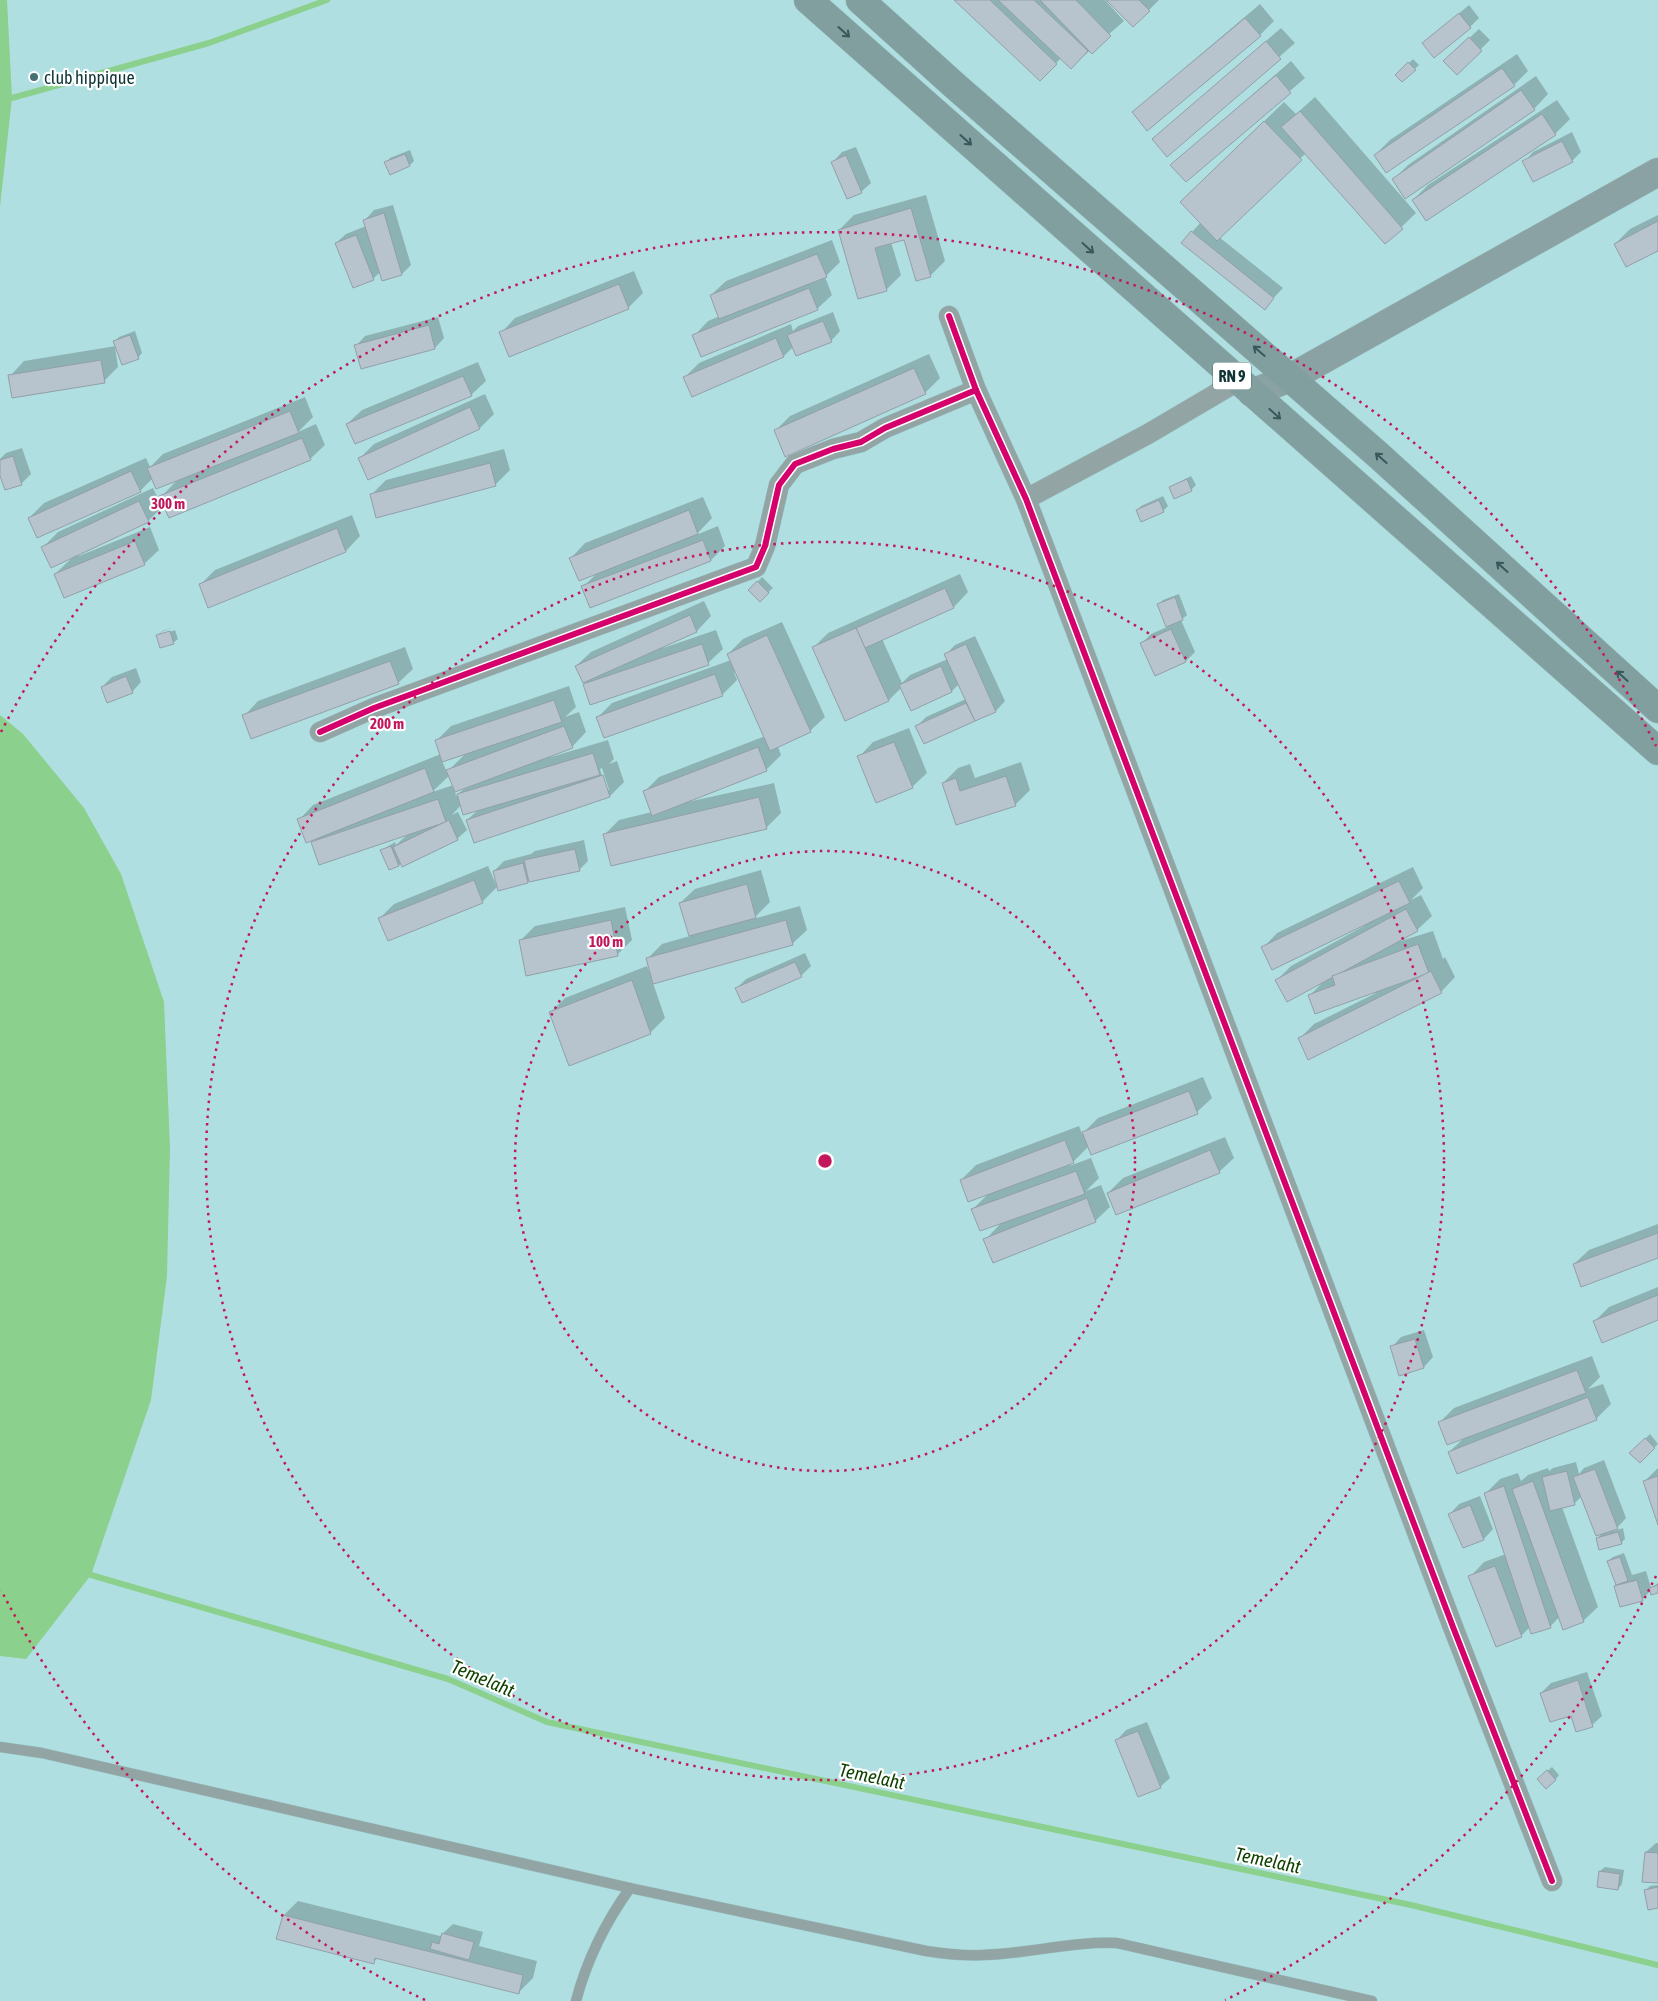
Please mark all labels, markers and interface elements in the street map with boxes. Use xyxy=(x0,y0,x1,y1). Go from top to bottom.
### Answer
one-way arrow xyxy=(838,27,851,38)
place label: club hippique xyxy=(44,67,135,88)
marker: club hippique xyxy=(28,71,40,83)
one-way arrow xyxy=(960,134,973,146)
one-way arrow xyxy=(1081,242,1094,254)
one-way arrow xyxy=(1252,345,1265,357)
road number: RN 9 xyxy=(1213,362,1251,390)
one-way arrow xyxy=(1268,408,1281,419)
one-way arrow xyxy=(1375,452,1388,464)
text: 300 m xyxy=(151,495,185,512)
one-way arrow xyxy=(1495,561,1508,573)
one-way arrow xyxy=(1615,671,1628,682)
text: 200 m xyxy=(370,715,404,732)
text: 100 m xyxy=(589,933,623,950)
centre of rings xyxy=(816,1152,834,1170)
water label: Temelaht xyxy=(448,1655,518,1701)
water label: Temelaht xyxy=(837,1758,907,1794)
water label: Temelaht xyxy=(1233,1842,1303,1878)

